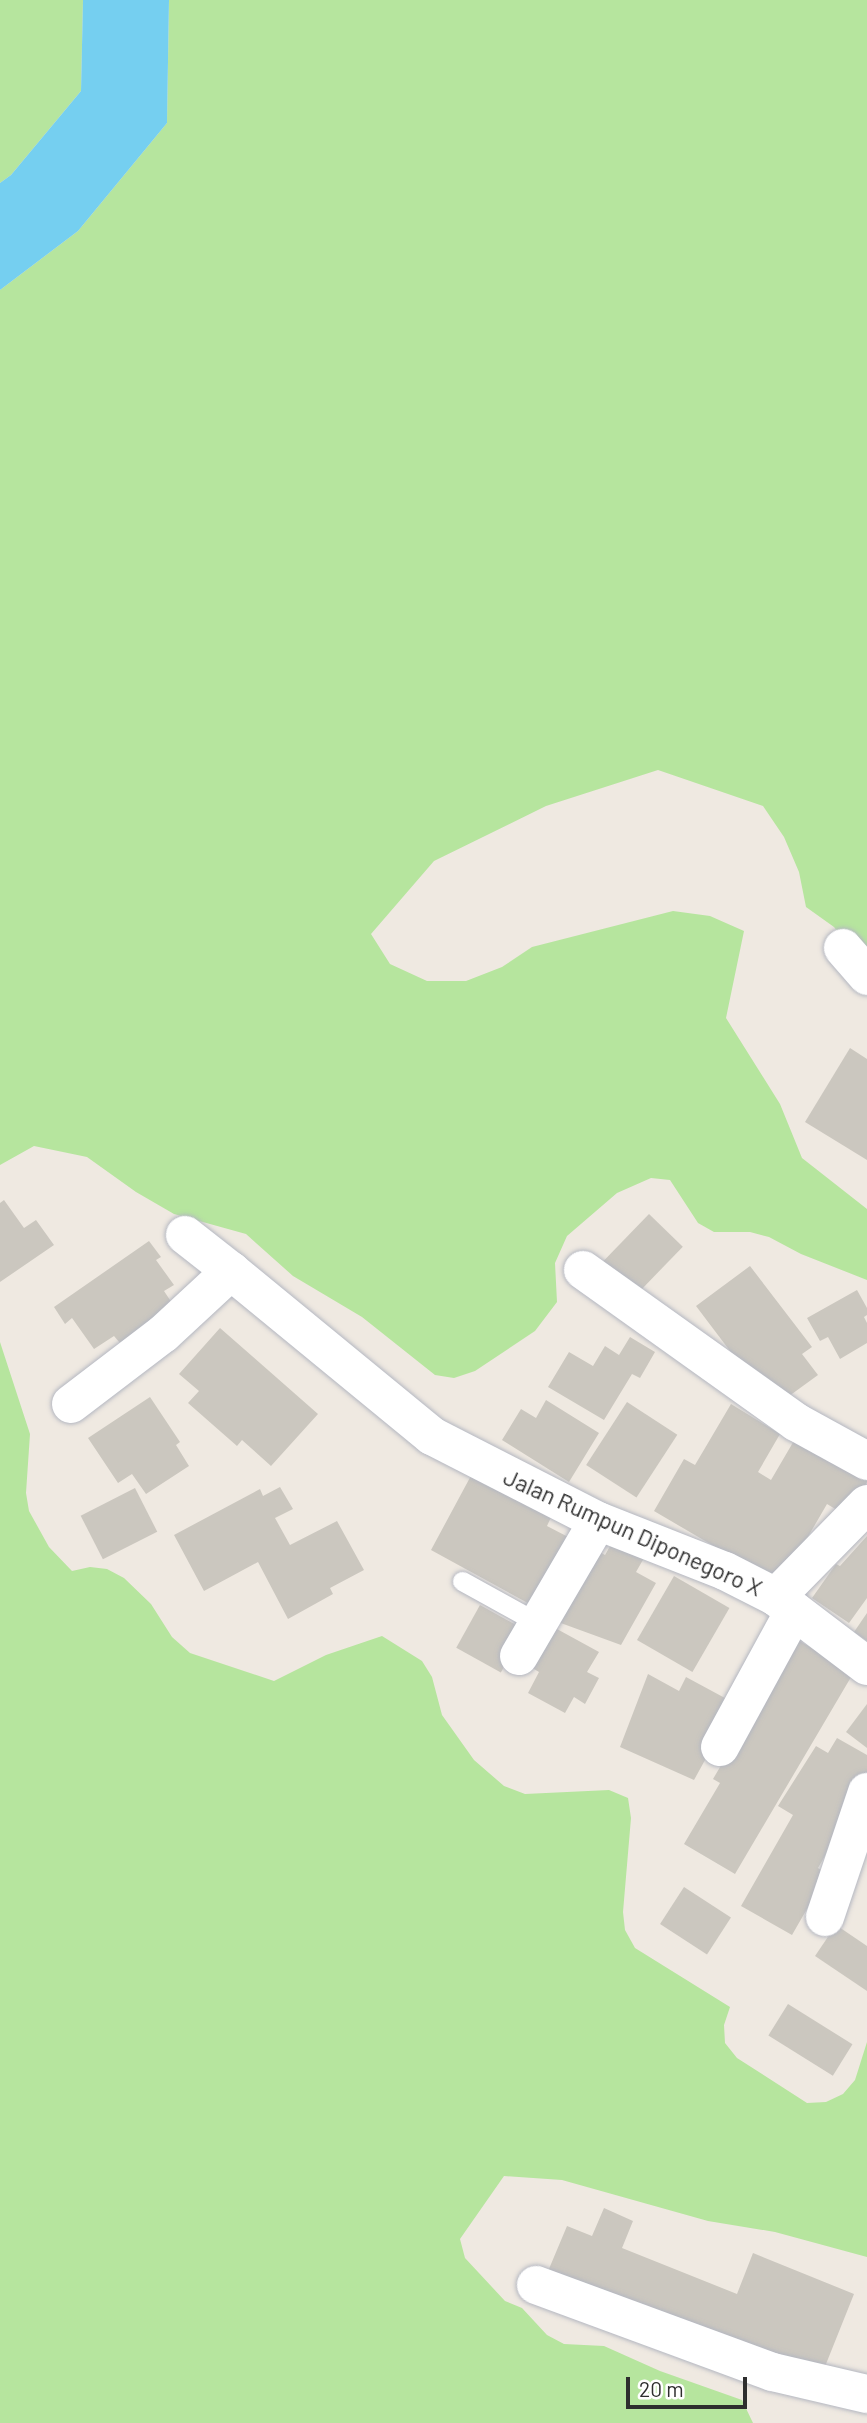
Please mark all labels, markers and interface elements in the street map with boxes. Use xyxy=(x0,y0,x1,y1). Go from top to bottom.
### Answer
street label: Jalan Rumpun Diponegoro X xyxy=(500,1462,766,1602)
scale bar xyxy=(629,2364,750,2408)
text: 20 m xyxy=(639,2376,684,2401)

